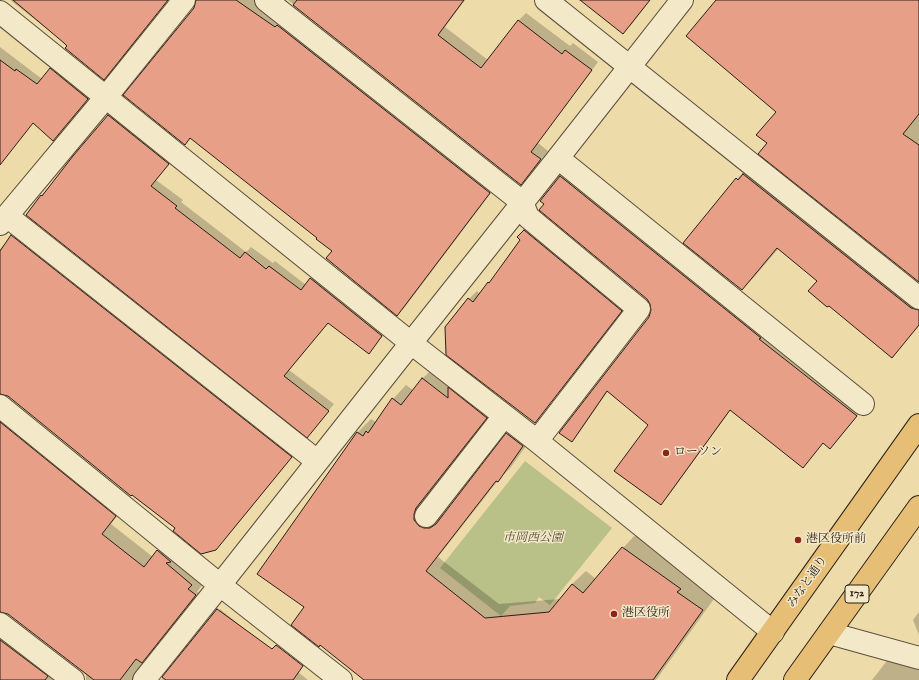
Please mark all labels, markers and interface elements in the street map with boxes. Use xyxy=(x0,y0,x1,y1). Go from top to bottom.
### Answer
place label: ローソン xyxy=(674,446,722,460)
marker: ローソン xyxy=(661,448,671,458)
park label: 市岡西公園 xyxy=(503,532,563,546)
place label: 港区役所前 xyxy=(806,533,866,547)
marker: 港区役所前 xyxy=(793,535,803,545)
street label: みなと通り xyxy=(785,553,831,611)
road number: 172 xyxy=(845,585,869,603)
place label: 港区役所 xyxy=(622,607,670,621)
marker: 港区役所 xyxy=(609,609,619,619)

